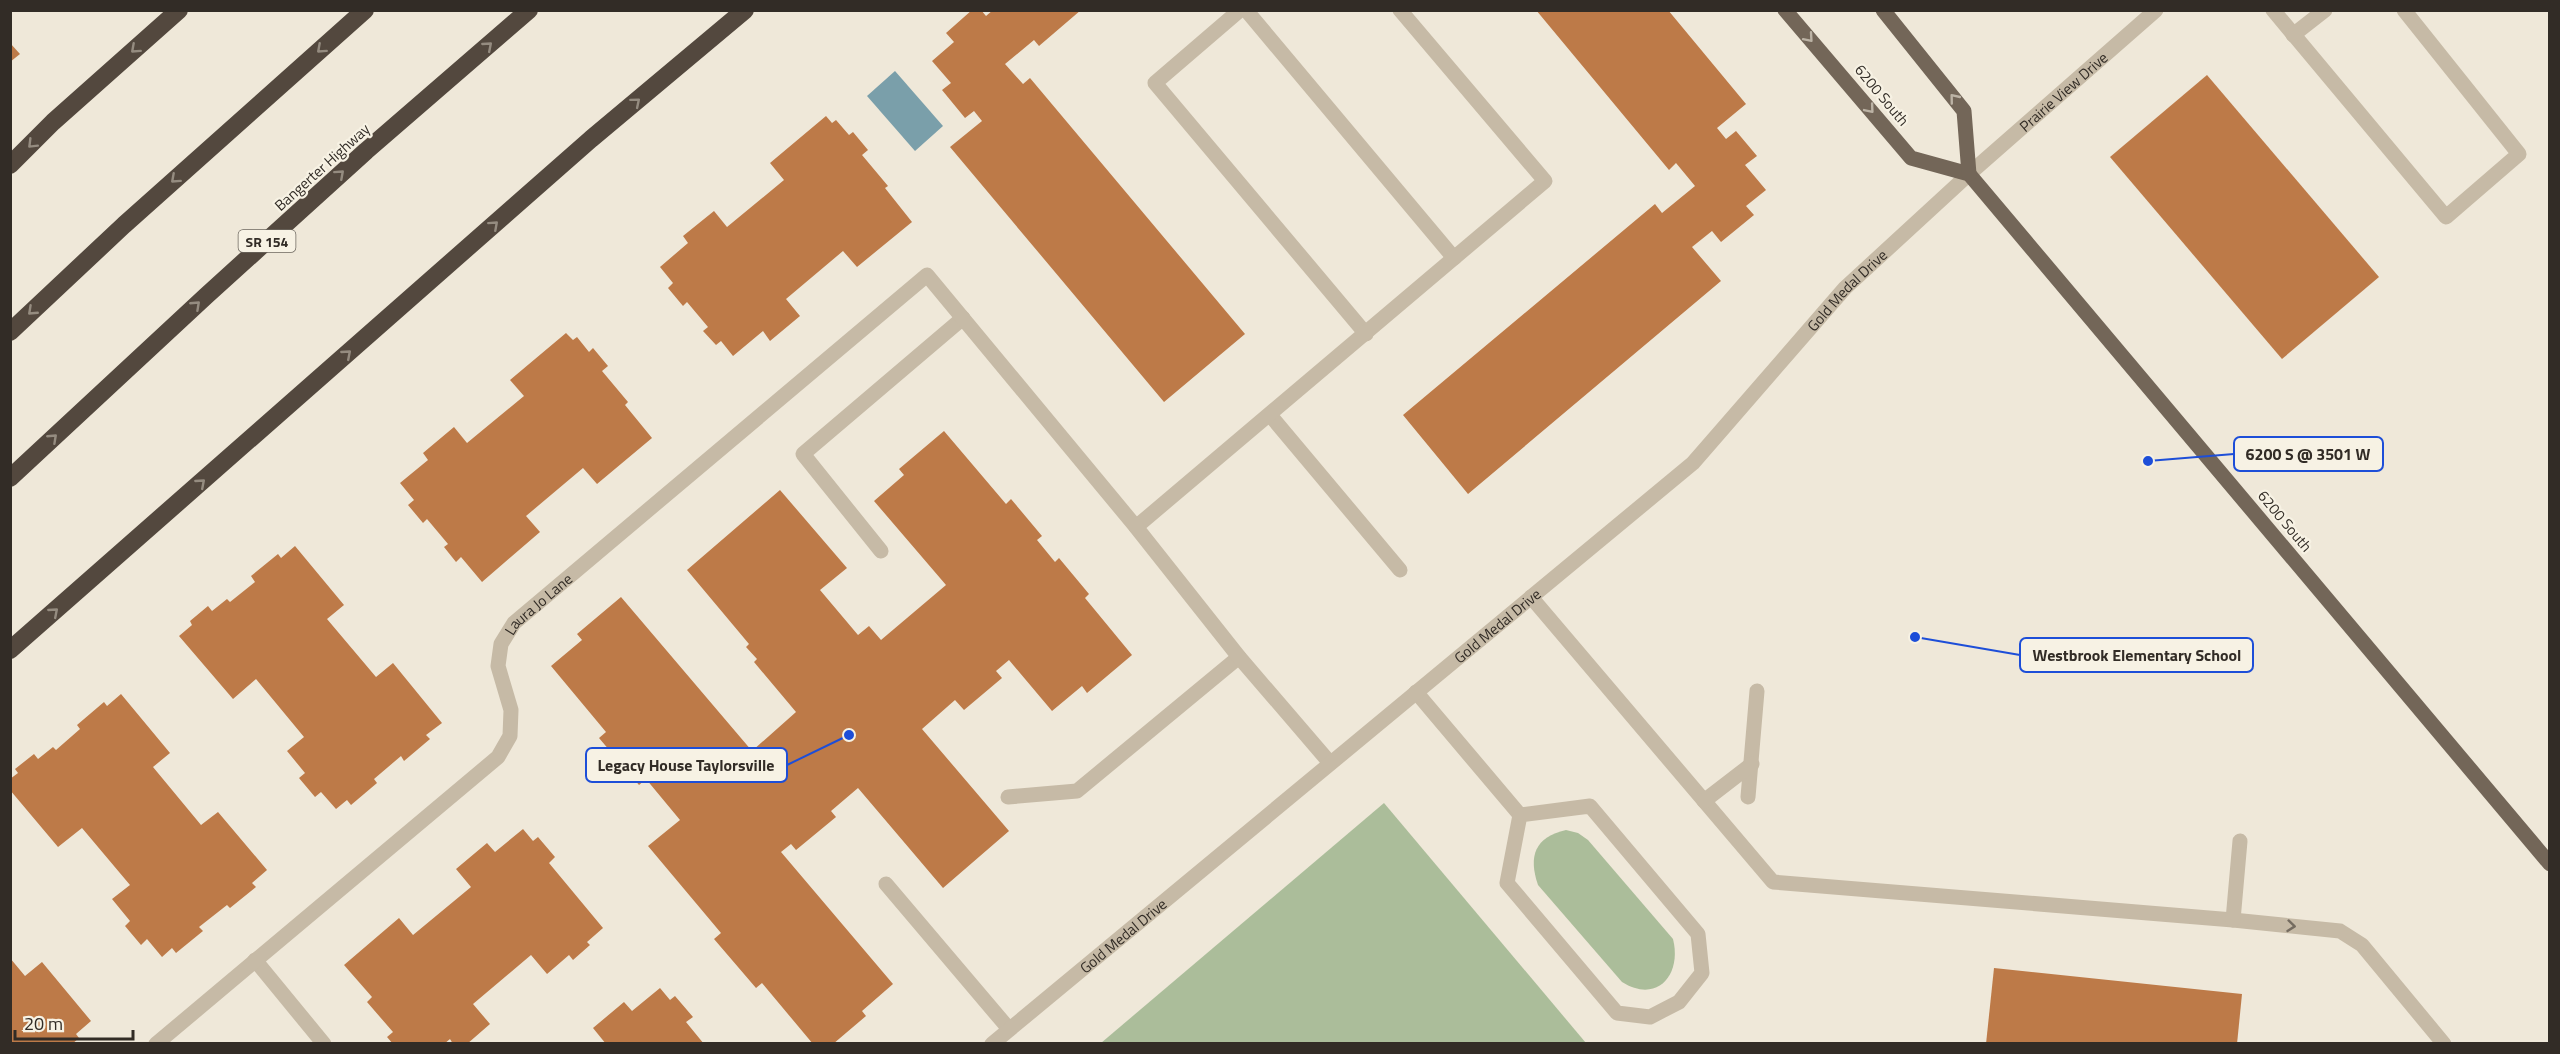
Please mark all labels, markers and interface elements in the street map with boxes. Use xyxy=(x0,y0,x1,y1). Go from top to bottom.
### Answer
one-way arrow xyxy=(1802,31,1813,42)
one-way arrow xyxy=(131,42,142,53)
one-way arrow xyxy=(317,42,328,53)
one-way arrow xyxy=(481,42,492,53)
street label: Prairie View Drive xyxy=(2014,46,2113,137)
street label: 6200 South xyxy=(1849,59,1915,131)
one-way arrow xyxy=(1950,94,1961,105)
one-way arrow xyxy=(629,98,640,109)
one-way arrow xyxy=(1863,102,1874,113)
street label: Bangerter Highway xyxy=(269,118,375,216)
one-way arrow xyxy=(28,136,39,147)
one-way arrow xyxy=(333,170,344,181)
one-way arrow xyxy=(172,172,182,183)
one-way arrow xyxy=(487,221,497,232)
road number: SR 154 xyxy=(238,230,296,252)
street label: Gold Medal Drive xyxy=(1801,243,1892,336)
one-way arrow xyxy=(189,301,199,312)
one-way arrow xyxy=(29,304,39,315)
one-way arrow xyxy=(340,350,351,361)
one-way arrow xyxy=(47,434,57,445)
callout: 6200 S @ 3501 W xyxy=(2234,437,2383,471)
text: 6200 S @ 3501 W xyxy=(2246,442,2371,466)
one-way arrow xyxy=(194,479,205,490)
street label: 6200 South xyxy=(2252,485,2318,557)
street label: Laura Jo Lane xyxy=(498,567,577,639)
street label: Gold Medal Drive xyxy=(1449,582,1546,668)
one-way arrow xyxy=(48,608,58,619)
callout: Westbrook Elementary School xyxy=(2020,638,2253,672)
text: Westbrook Elementary School xyxy=(2033,643,2241,667)
callout: Legacy House Taylorsville xyxy=(586,748,787,782)
text: Legacy House Taylorsville xyxy=(598,753,774,777)
street label: Gold Medal Drive xyxy=(1074,892,1171,979)
one-way arrow xyxy=(2286,919,2296,932)
scale bar xyxy=(15,1003,134,1041)
text: 20 m xyxy=(24,1010,63,1037)

